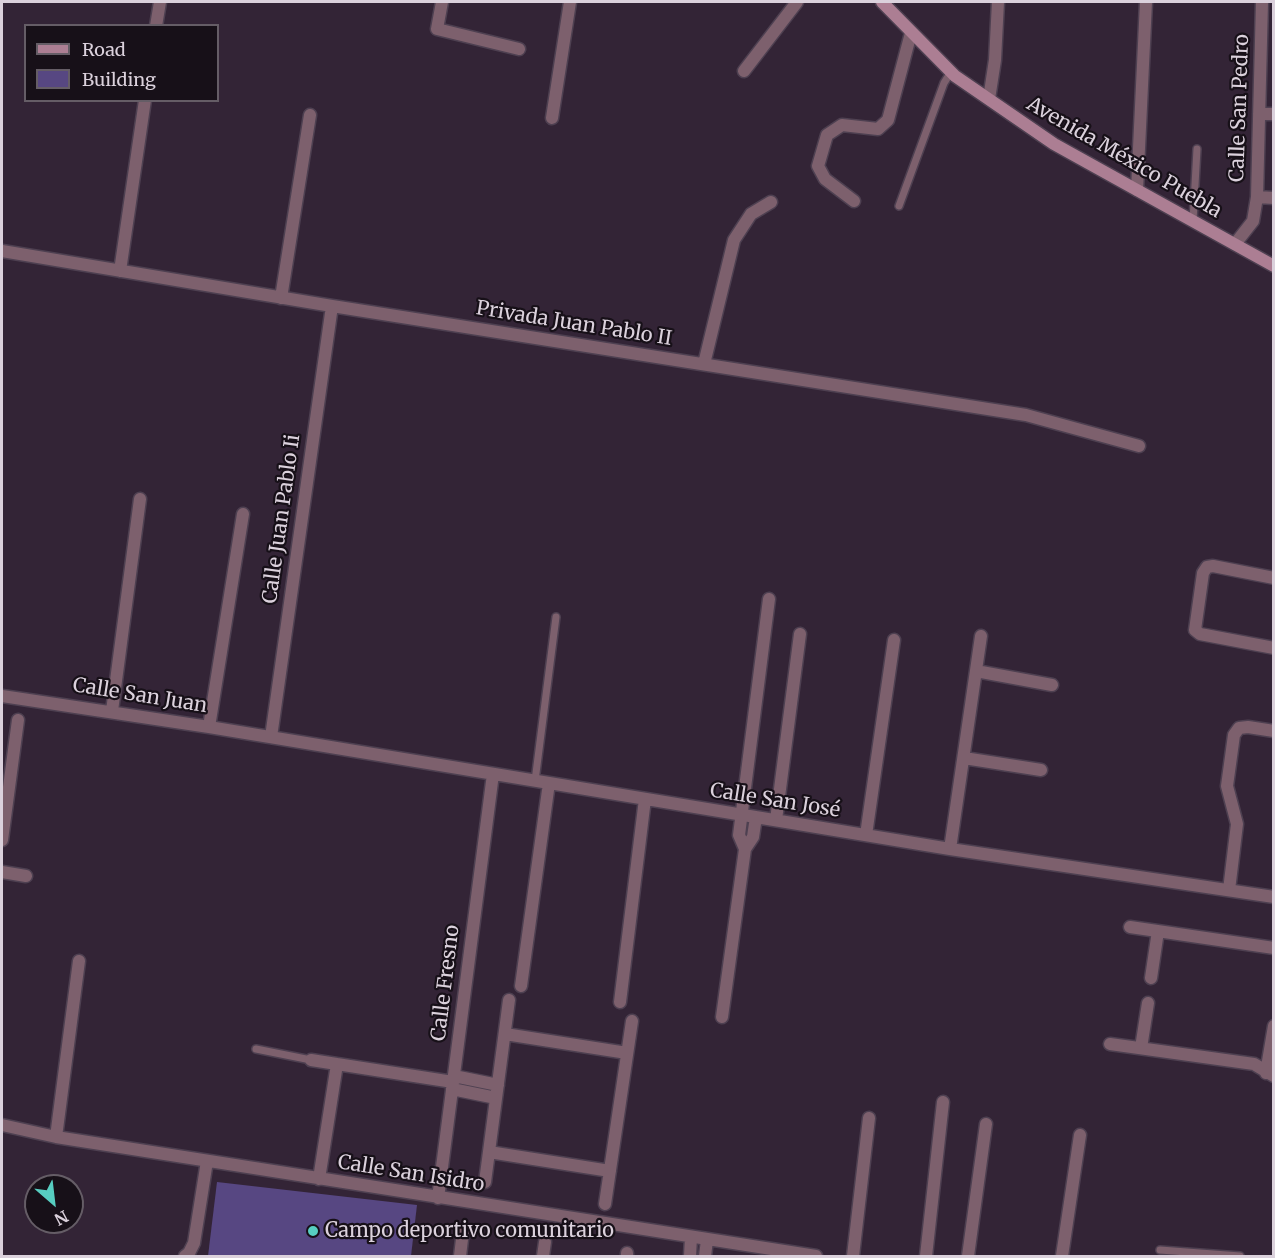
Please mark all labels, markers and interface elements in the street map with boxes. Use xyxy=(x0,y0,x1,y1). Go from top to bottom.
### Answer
legend xyxy=(24,24,219,102)
street label: Calle San Pedro xyxy=(1225,34,1255,182)
text: Road xyxy=(82,38,126,61)
text: Building xyxy=(82,68,156,91)
street label: Avenida México Puebla xyxy=(1022,92,1226,224)
street label: Privada Juan Pablo II xyxy=(474,297,674,351)
street label: Calle Juan Pablo Ii xyxy=(258,433,306,605)
street label: Calle San Juan xyxy=(71,674,209,718)
street label: Calle San José xyxy=(708,779,842,823)
street label: Calle Fresno xyxy=(427,923,465,1043)
street label: Calle San Isidro xyxy=(336,1151,486,1197)
north arrow xyxy=(24,1174,84,1234)
text: N xyxy=(51,1206,72,1230)
place label: Campo deportivo comunitario xyxy=(325,1219,614,1243)
marker: Campo deportivo comunitario xyxy=(306,1224,320,1238)

